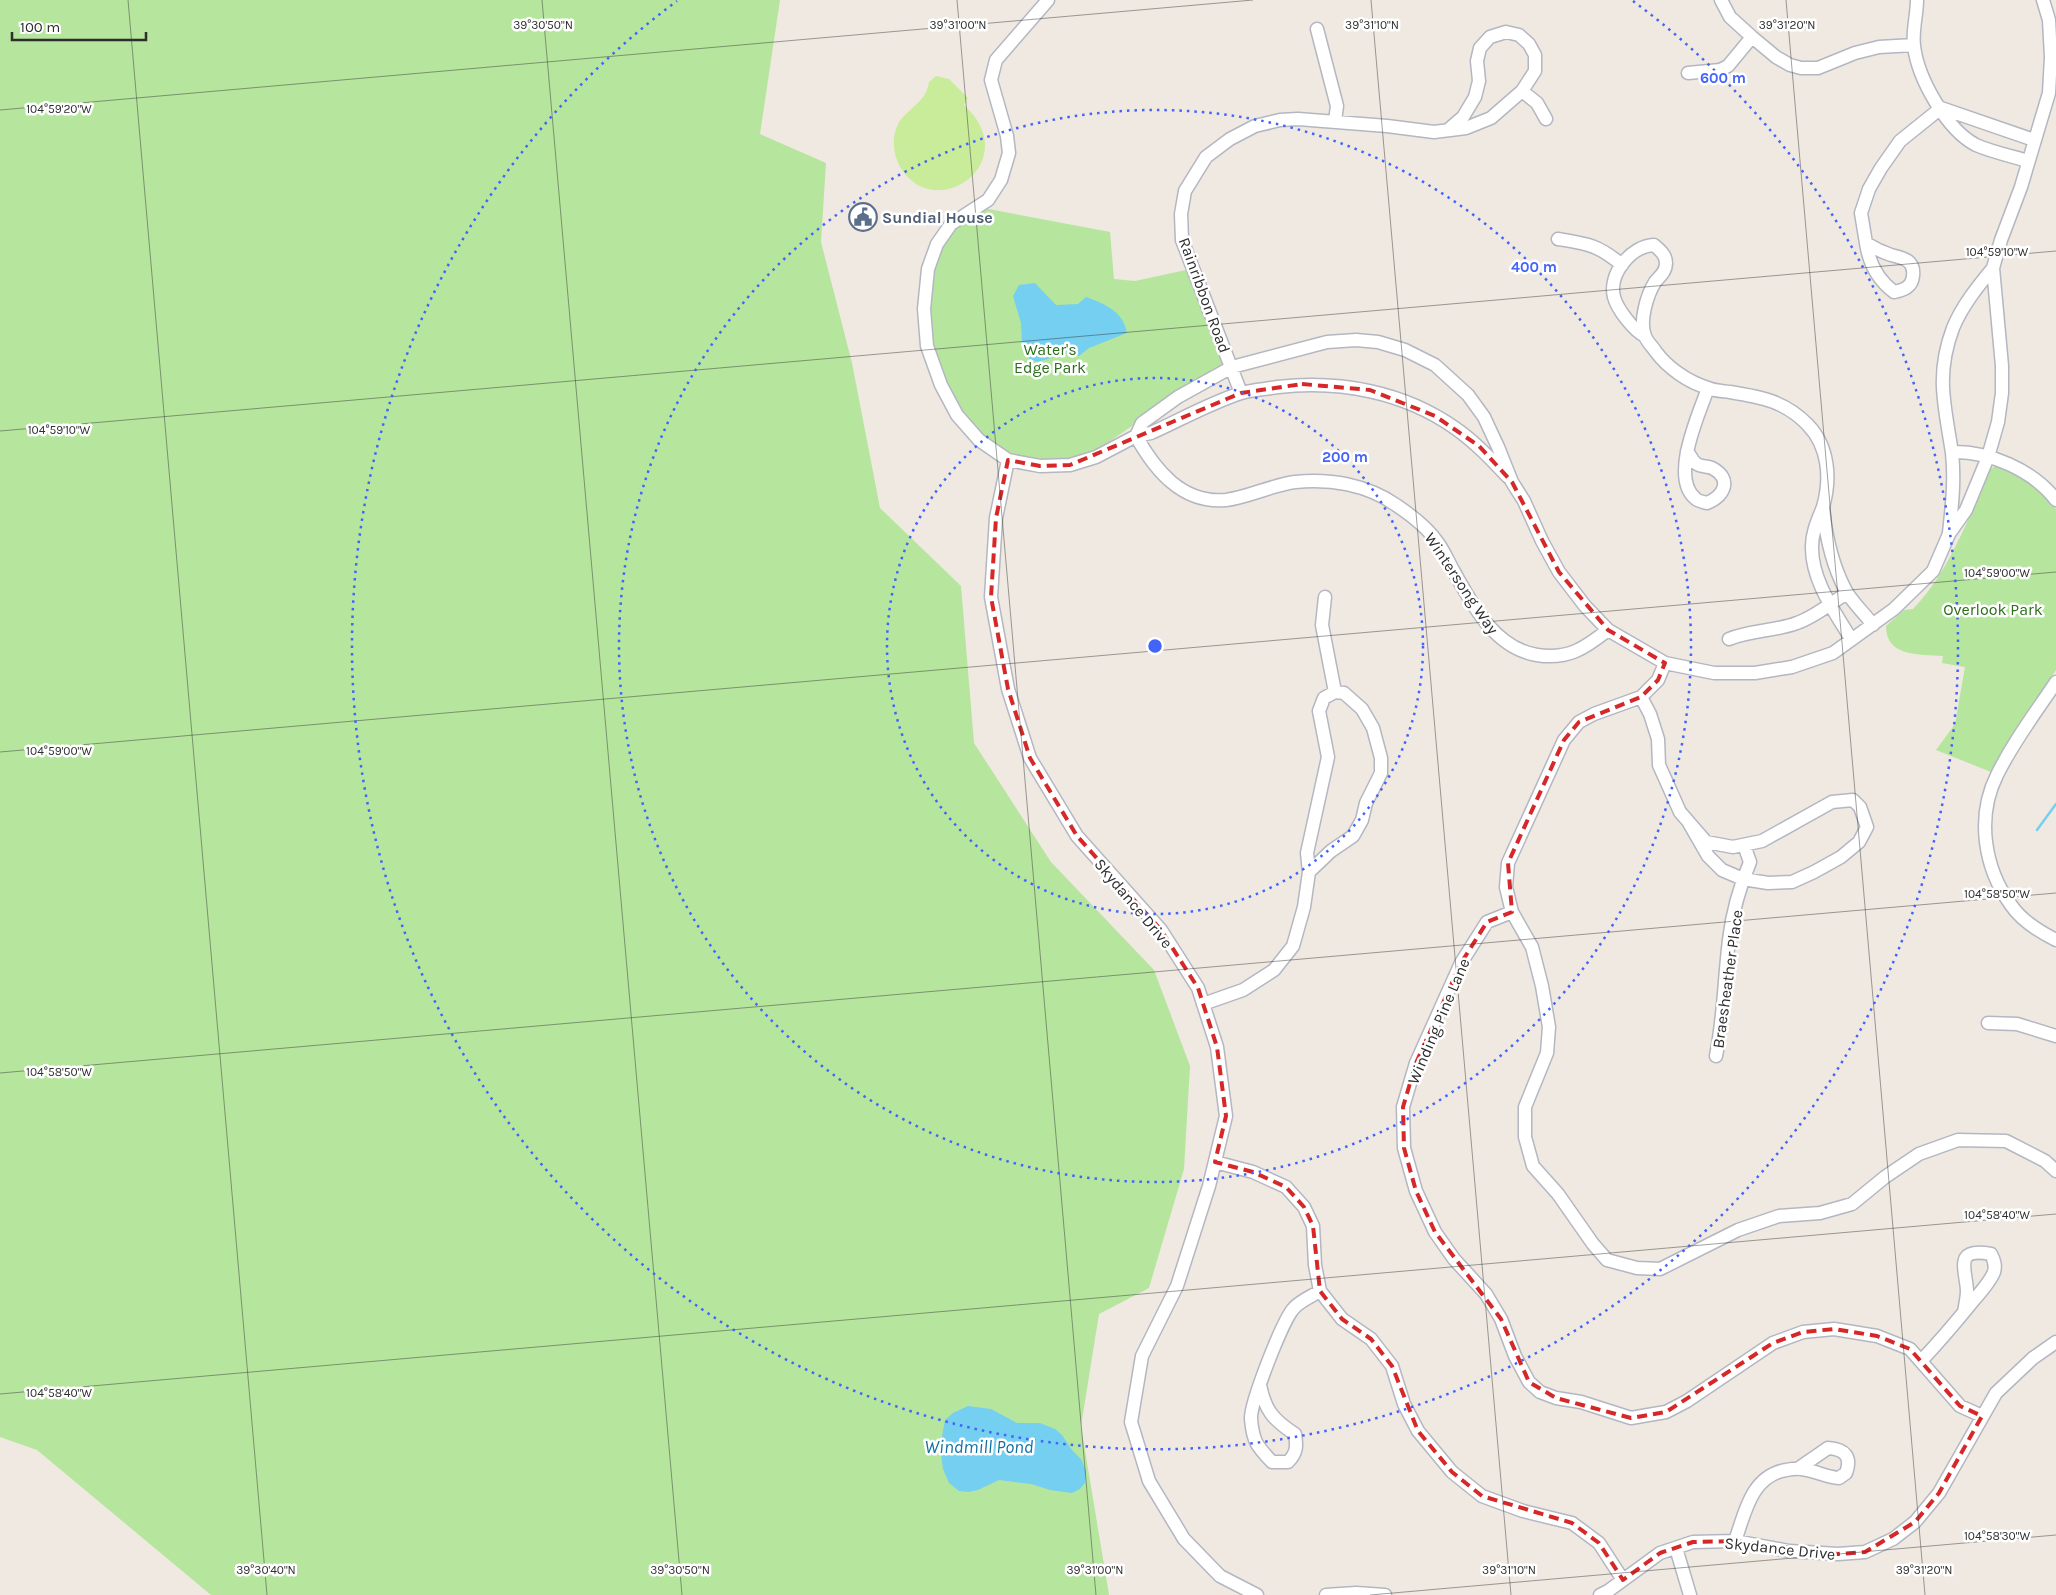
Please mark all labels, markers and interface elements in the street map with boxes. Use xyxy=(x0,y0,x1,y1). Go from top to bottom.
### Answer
scale bar xyxy=(12,10,146,42)
text: 100 m xyxy=(20,18,60,36)
text: 39°30'50"N xyxy=(513,18,573,32)
text: 39°31'00"N xyxy=(930,18,986,32)
text: 39°31'10"N xyxy=(1345,18,1399,32)
text: 39°31'20"N xyxy=(1759,18,1815,32)
text: 600 m xyxy=(1700,69,1746,87)
text: 104°59'20"W xyxy=(26,102,92,116)
public building icon: Sundial House xyxy=(848,202,878,232)
place label: Sundial House xyxy=(882,208,993,227)
street label: Rainribbon Road xyxy=(1175,235,1234,356)
text: 104°59'10"W xyxy=(1966,245,2029,259)
text: 400 m xyxy=(1511,258,1557,276)
park label: Water's Edge Park xyxy=(1014,340,1086,377)
text: 104°59'10"W xyxy=(28,423,91,437)
text: 200 m xyxy=(1322,448,1368,466)
street label: Wintersong Way xyxy=(1421,529,1503,638)
text: 104°59'00"W xyxy=(1964,566,2030,580)
park label: Overlook Park xyxy=(1943,600,2043,619)
centre of rings xyxy=(1146,637,1164,655)
text: 104°59'00"W xyxy=(26,744,92,758)
street label: Skydance Drive xyxy=(1091,855,1177,952)
text: 104°58'50"W xyxy=(1964,887,2030,901)
street label: Braesheather Place xyxy=(1708,908,1747,1050)
street label: Winding Pine Lane xyxy=(1403,955,1474,1087)
text: 104°58'50"W xyxy=(26,1065,92,1079)
text: 104°58'40"W xyxy=(1964,1208,2030,1222)
text: 104°58'40"W xyxy=(26,1386,92,1400)
water label: Windmill Pond xyxy=(925,1436,1034,1458)
text: 104°58'30"W xyxy=(1964,1529,2030,1543)
street label: Skydance Drive xyxy=(1724,1533,1836,1564)
text: 39°30'40"N xyxy=(236,1563,296,1577)
text: 39°30'50"N xyxy=(650,1563,710,1577)
text: 39°31'00"N xyxy=(1067,1563,1123,1577)
text: 39°31'10"N xyxy=(1482,1563,1536,1577)
text: 39°31'20"N xyxy=(1896,1563,1952,1577)

